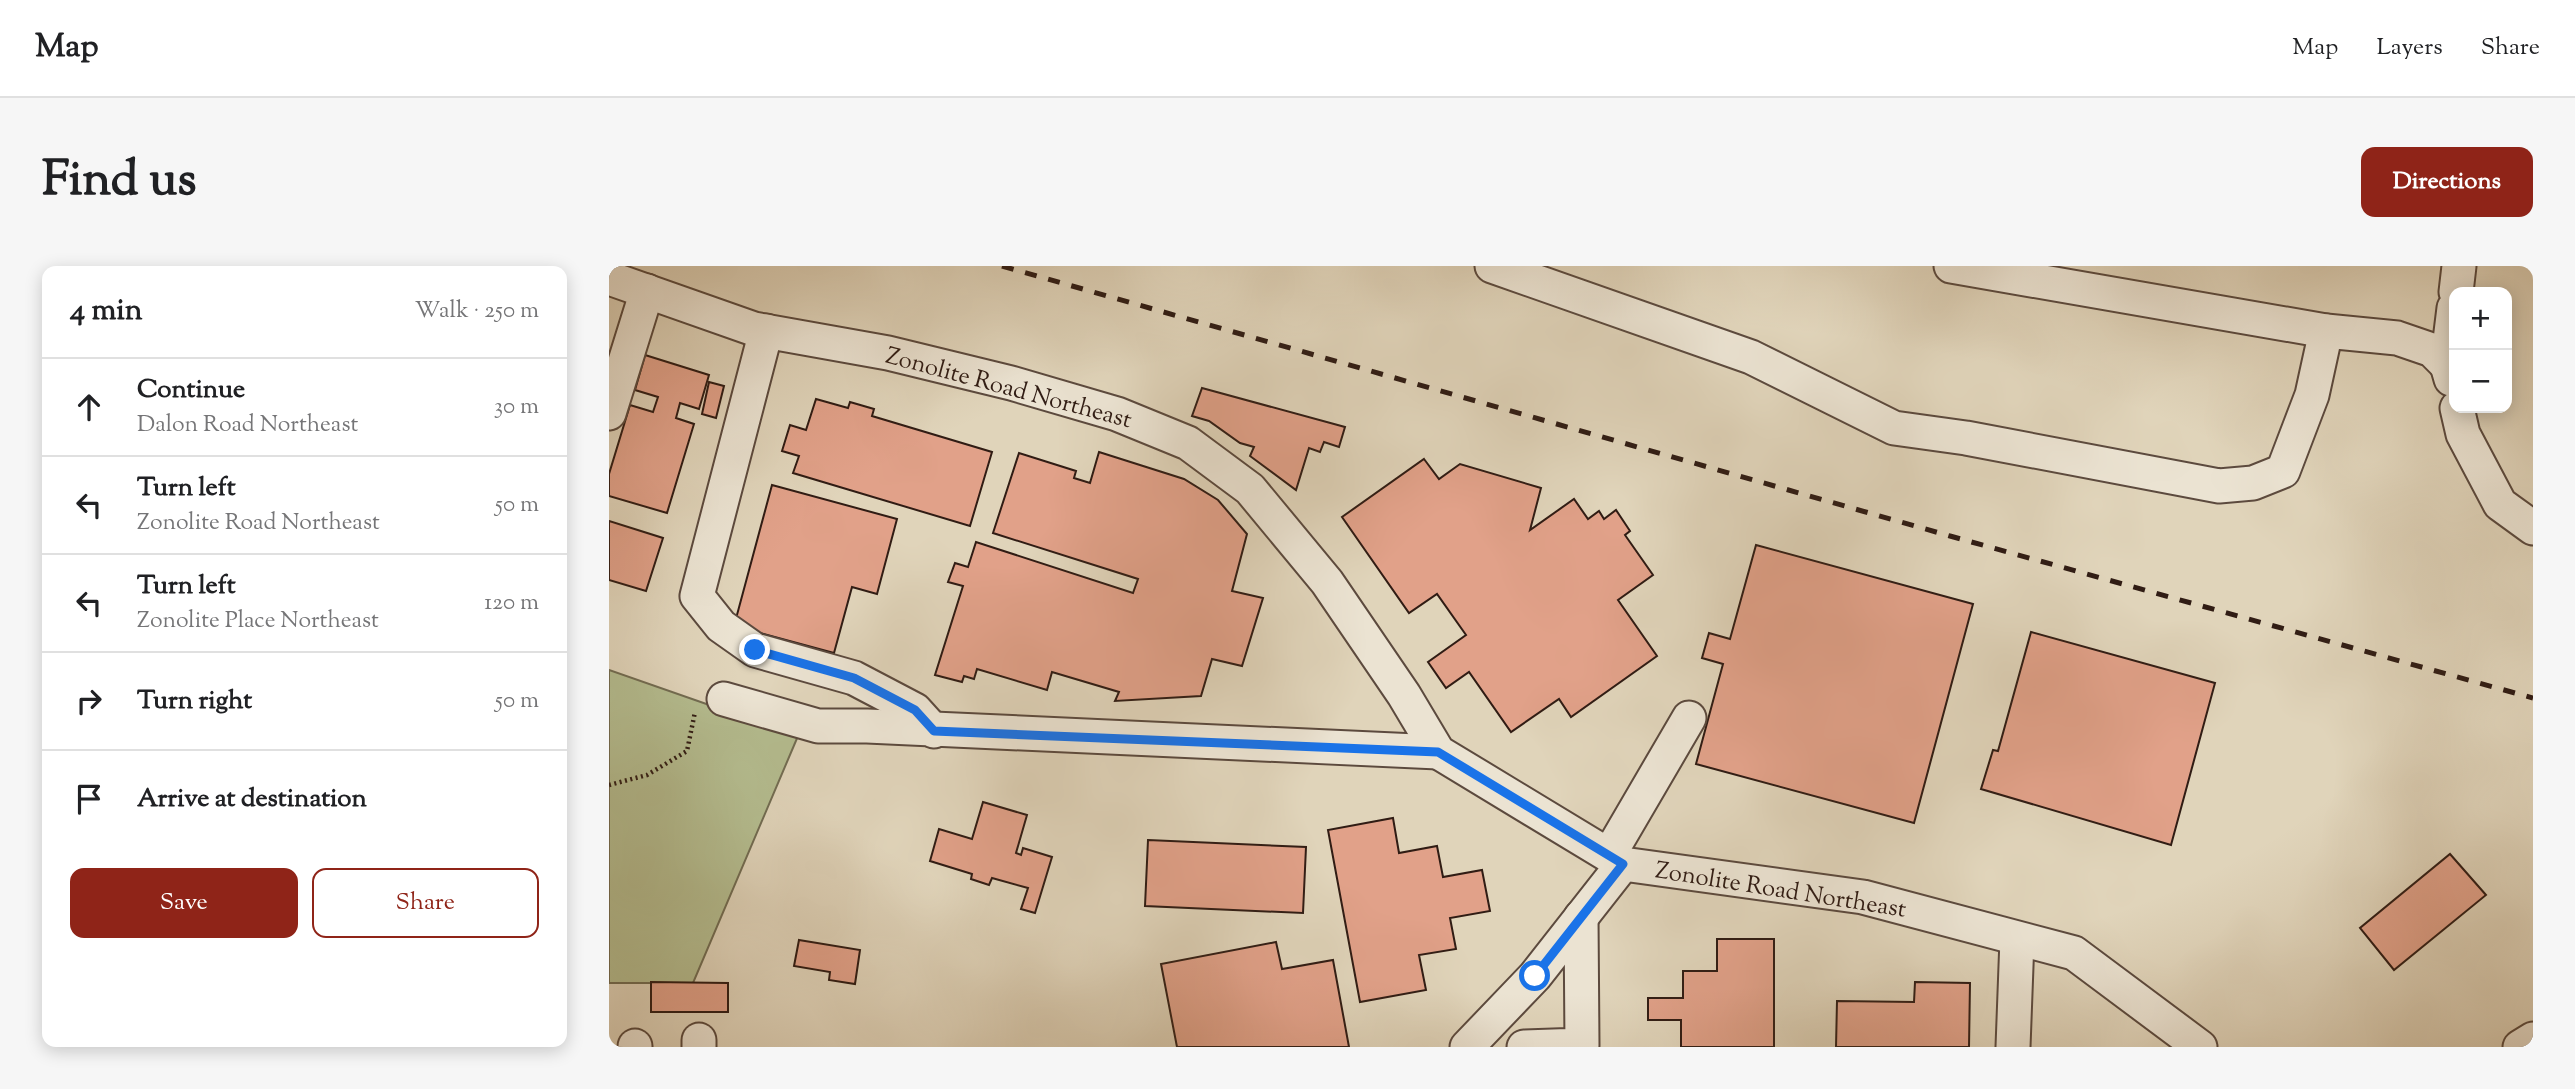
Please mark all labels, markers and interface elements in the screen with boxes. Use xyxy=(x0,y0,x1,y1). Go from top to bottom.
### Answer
text: Map xyxy=(35,24,99,72)
text: Map xyxy=(2292,31,2338,65)
text: Layers xyxy=(2376,31,2443,65)
text: Share xyxy=(2481,31,2540,65)
text: Find us xyxy=(42,147,196,217)
button: Directions xyxy=(2361,147,2533,217)
map controls xyxy=(2449,287,2512,413)
button: + xyxy=(2449,287,2512,350)
text: 4 min xyxy=(70,290,143,333)
text: Walk · 250 m xyxy=(415,295,539,328)
street label: Zonolite Road Northeast xyxy=(882,340,1135,438)
button: − xyxy=(2449,350,2512,413)
text: Continue xyxy=(137,372,245,409)
icon: ahead xyxy=(70,388,108,426)
text: 30 m xyxy=(494,391,539,424)
text: Dalon Road Northeast xyxy=(137,409,358,442)
text: Turn left xyxy=(137,470,236,507)
icon: left xyxy=(70,486,108,524)
text: 50 m xyxy=(495,489,539,522)
text: Zonolite Road Northeast xyxy=(137,507,380,540)
text: Turn left xyxy=(137,568,236,605)
icon: left xyxy=(70,584,108,622)
text: 120 m xyxy=(484,587,539,620)
text: Zonolite Place Northeast xyxy=(137,605,379,638)
route end xyxy=(739,634,770,665)
icon: right xyxy=(70,682,108,720)
text: Turn right xyxy=(137,683,252,720)
text: 50 m xyxy=(495,685,539,718)
icon: arrive xyxy=(70,780,108,818)
text: Arrive at destination xyxy=(137,781,367,818)
street label: Zonolite Road Northeast xyxy=(1653,854,1909,928)
button: Save xyxy=(70,868,298,938)
button: Share xyxy=(312,868,539,938)
route start xyxy=(1519,960,1550,991)

